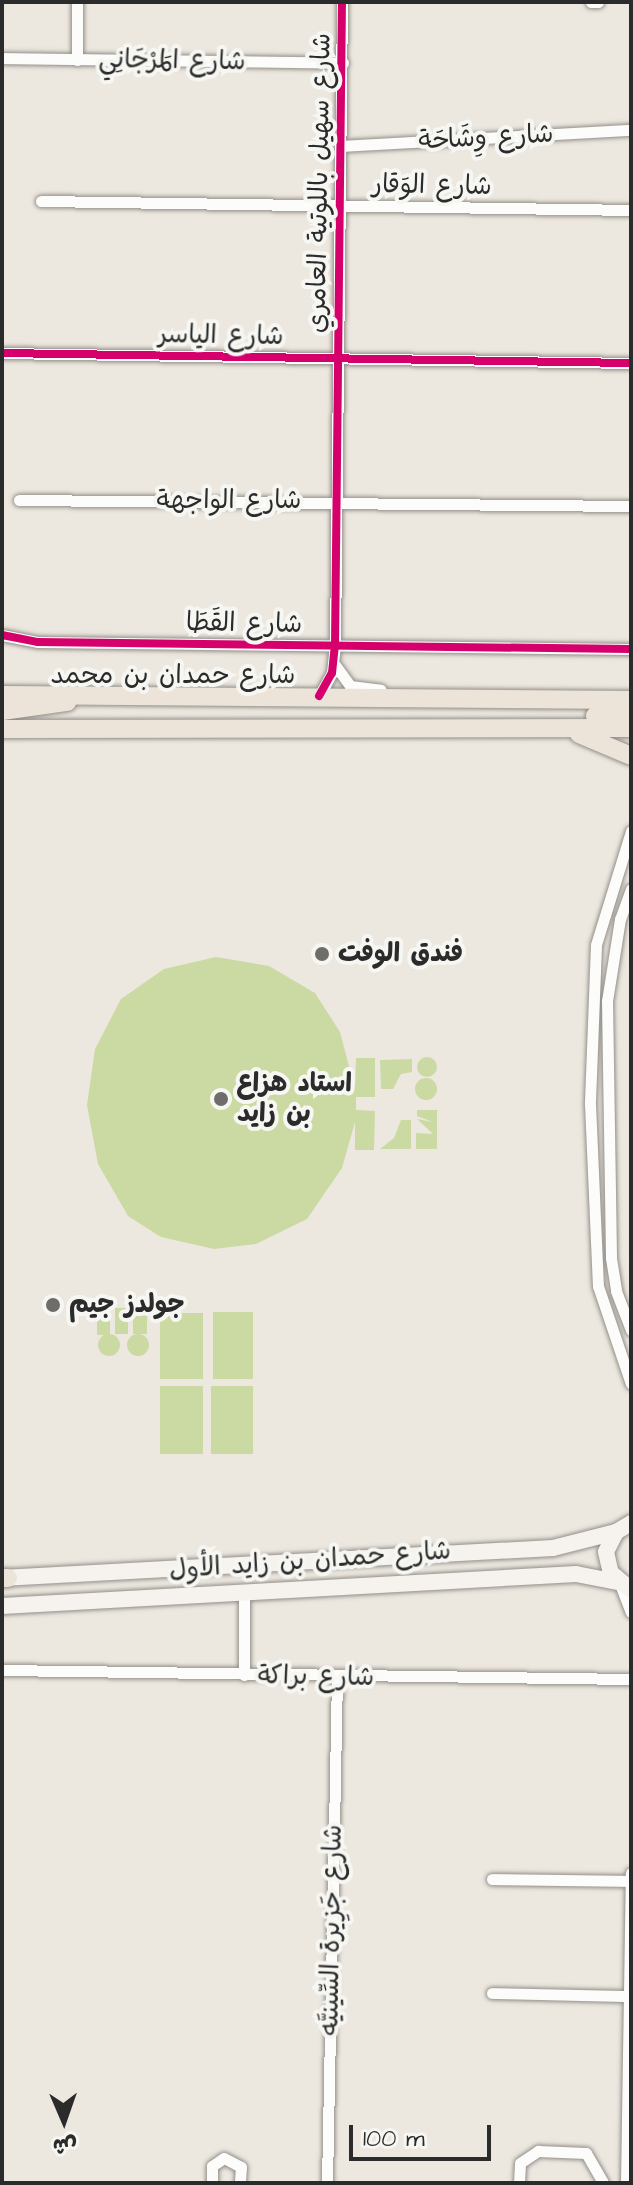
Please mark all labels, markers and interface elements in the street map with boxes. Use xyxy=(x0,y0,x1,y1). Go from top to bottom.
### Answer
street label: شارع سهيل باللوتية العامري xyxy=(302,33,338,333)
street label: شارع المَرْجَانِي xyxy=(98,44,246,78)
street label: شارع وِشَاحَة xyxy=(418,119,554,157)
street label: شارع الوَقار xyxy=(372,169,492,203)
street label: شارع الياسر xyxy=(158,319,284,353)
street label: شارع الواجهة xyxy=(157,485,301,517)
street label: شارع القَطَا xyxy=(186,607,302,641)
street label: شارع حمدان بن محمد xyxy=(51,660,295,692)
place label: فندق الوفت xyxy=(338,938,463,970)
marker: فندق الوفت xyxy=(313,945,331,963)
place label: استاد هزاع بن زايد xyxy=(237,1068,352,1130)
marker: استاد هزاع بن زايد xyxy=(212,1090,230,1108)
place label: جولدز جيم xyxy=(69,1289,185,1321)
marker: جولدز جيم xyxy=(44,1296,62,1314)
street label: شارع حمدان بن زايد الأول xyxy=(168,1536,452,1586)
street label: شارع براكة xyxy=(258,1660,374,1694)
street label: شارع جَزِيرة السِّينيَّه xyxy=(315,1824,349,2036)
north arrow xyxy=(24,2081,104,2161)
scale bar xyxy=(353,2109,495,2159)
text: 100 m xyxy=(363,2122,425,2156)
text: ش xyxy=(52,2130,77,2161)

